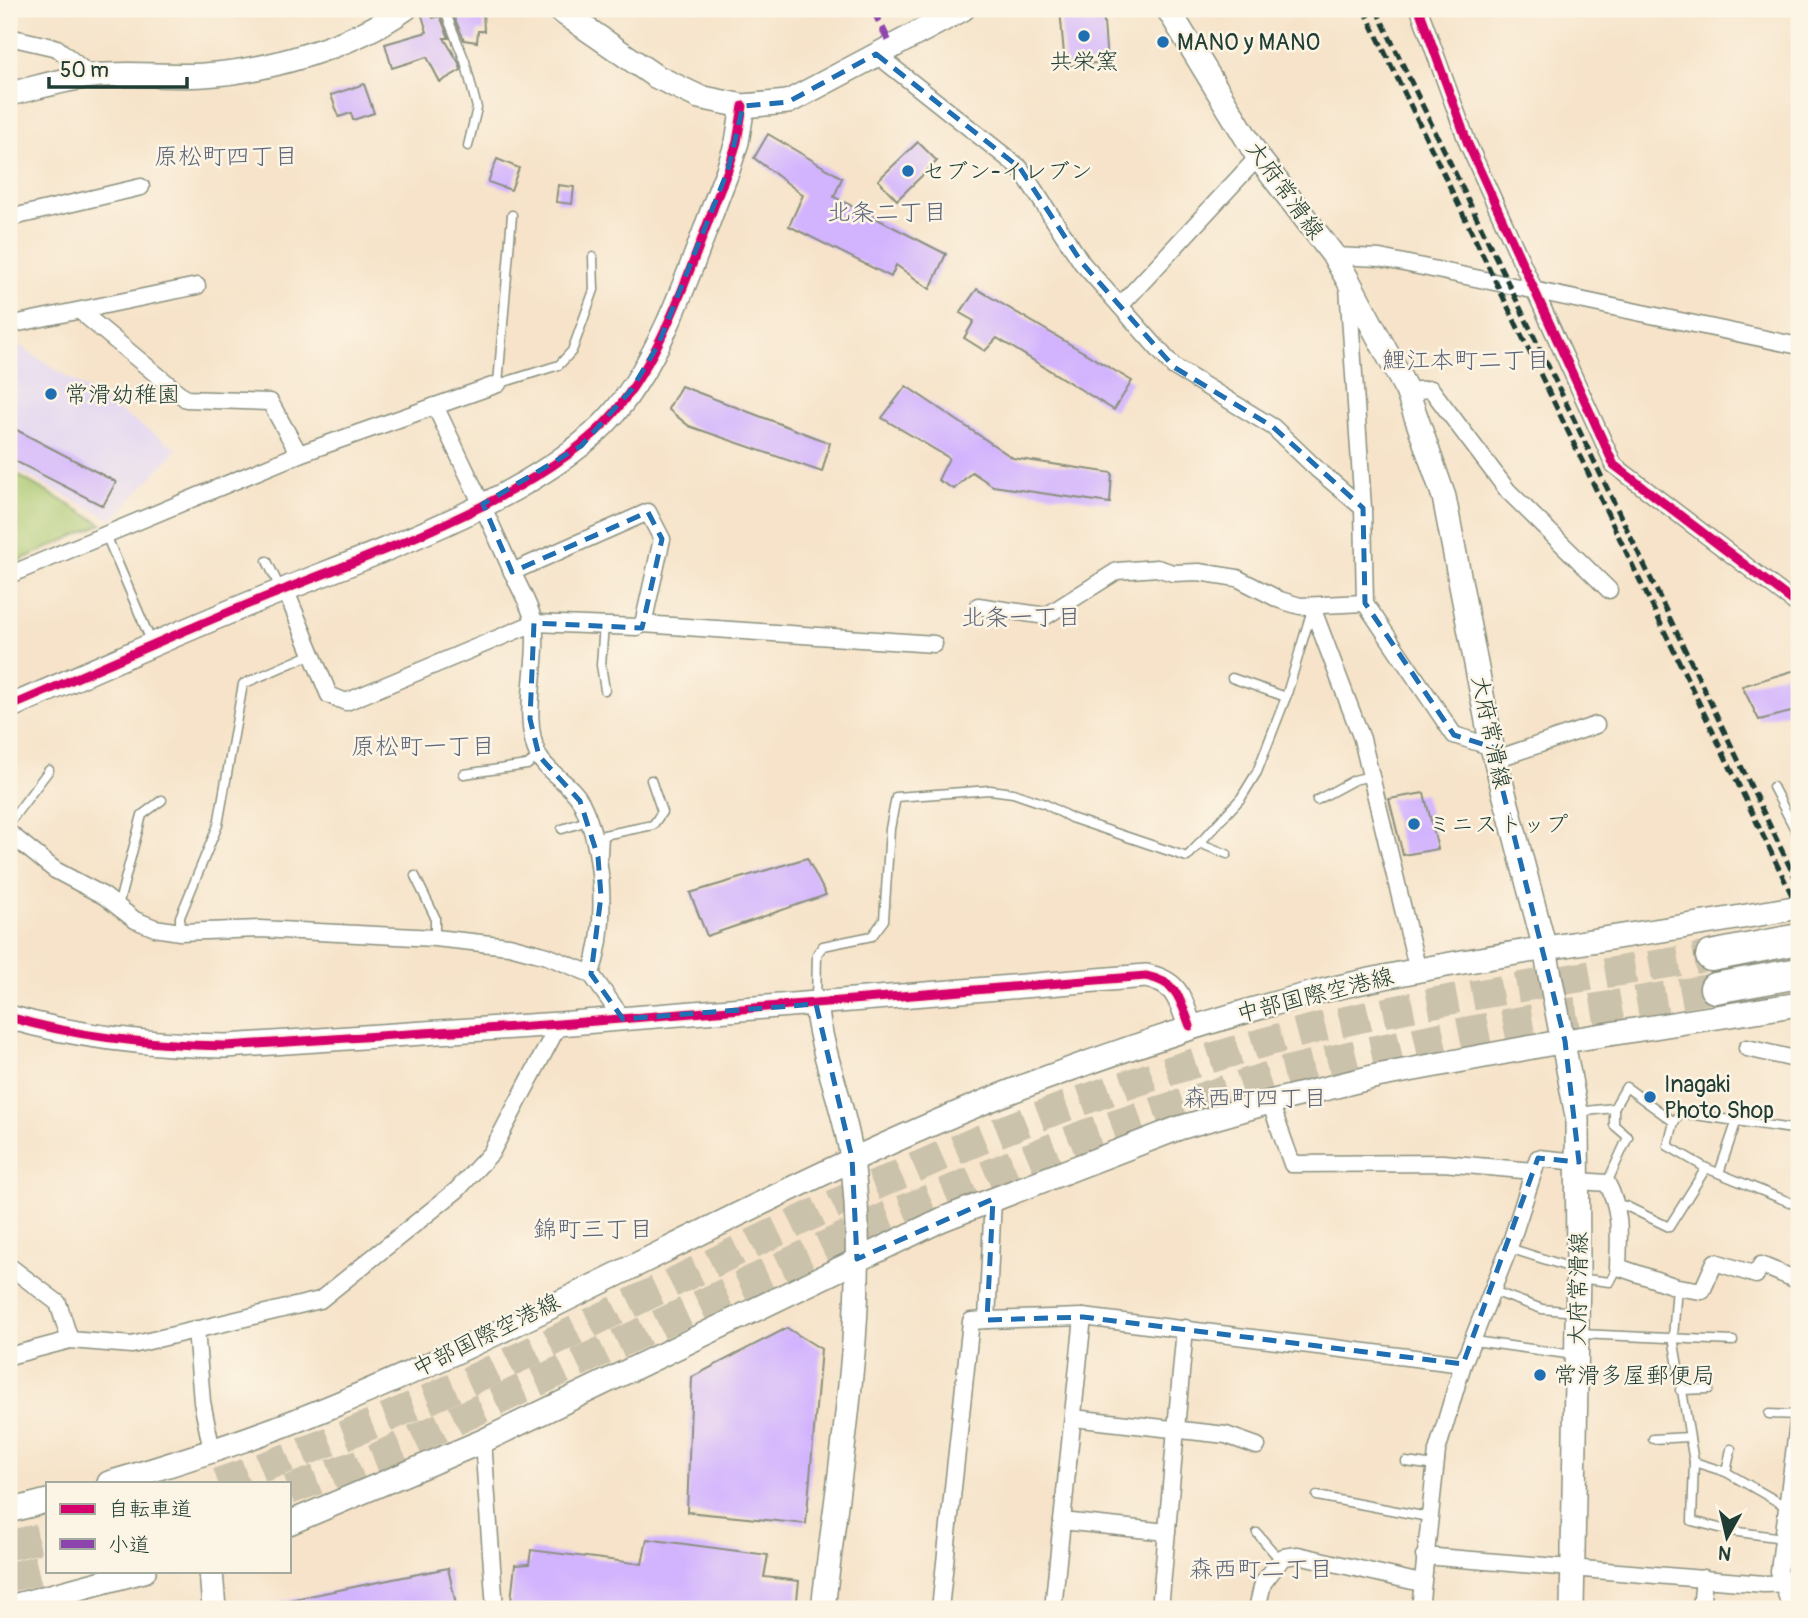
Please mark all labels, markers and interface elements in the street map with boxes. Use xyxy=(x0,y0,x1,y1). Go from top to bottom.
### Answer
marker: 共栄窯 xyxy=(1076,28,1092,44)
place label: MANO y MANO xyxy=(1177,28,1320,57)
marker: MANO y MANO xyxy=(1155,34,1171,50)
scale bar xyxy=(49,46,187,90)
place label: 共栄窯 xyxy=(1050,47,1119,76)
text: 50 m xyxy=(60,57,109,84)
street label: 大府常滑線 xyxy=(1239,135,1331,245)
district label: 原松町四丁目 xyxy=(154,142,298,171)
place label: セブン-イレブン xyxy=(922,157,1093,186)
marker: セブン-イレブン xyxy=(900,163,916,179)
district label: 北条二丁目 xyxy=(827,198,947,227)
district label: 鯉江本町二丁目 xyxy=(1382,346,1550,375)
place label: 常滑幼稚園 xyxy=(65,380,180,409)
marker: 常滑幼稚園 xyxy=(43,386,59,402)
district label: 北条一丁目 xyxy=(961,603,1081,632)
street label: 大府常滑線 xyxy=(1465,673,1517,791)
district label: 原松町一丁目 xyxy=(351,732,495,761)
place label: ミニストップ xyxy=(1428,810,1568,839)
marker: ミニストップ xyxy=(1406,816,1422,832)
street label: 中部国際空港線 xyxy=(1233,961,1397,1029)
place label: Inagaki Photo Shop xyxy=(1664,1070,1774,1125)
district label: 森西町四丁目 xyxy=(1183,1084,1327,1113)
marker: Inagaki Photo Shop xyxy=(1642,1089,1658,1105)
district label: 錦町三丁目 xyxy=(533,1215,653,1244)
street label: 大府常滑線 xyxy=(1562,1231,1594,1347)
street label: 中部国際空港線 xyxy=(407,1287,565,1383)
place label: 常滑多屋郵便局 xyxy=(1554,1361,1715,1390)
marker: 常滑多屋郵便局 xyxy=(1532,1367,1548,1383)
legend xyxy=(46,1482,290,1572)
text: 自転車道 xyxy=(108,1496,192,1523)
north arrow xyxy=(1692,1502,1762,1572)
text: 小道 xyxy=(108,1532,150,1559)
text: N xyxy=(1717,1540,1733,1566)
district label: 森西町二丁目 xyxy=(1189,1555,1333,1584)

